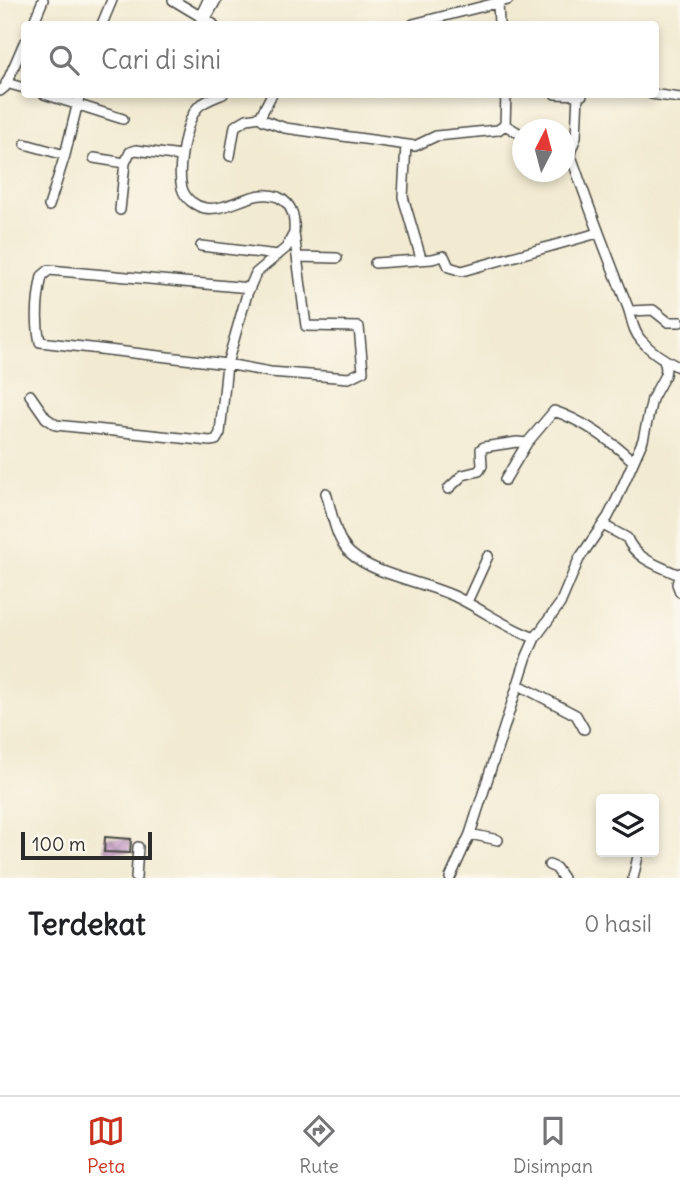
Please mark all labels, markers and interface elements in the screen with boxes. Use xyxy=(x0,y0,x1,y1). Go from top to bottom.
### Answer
search box xyxy=(21,21,659,98)
icon: search xyxy=(45,41,83,79)
text: Cari di sini xyxy=(101,43,221,76)
north arrow xyxy=(512,119,575,182)
map controls xyxy=(596,794,659,857)
button: layers xyxy=(596,794,659,857)
scale bar xyxy=(21,829,152,861)
text: 100 m xyxy=(32,832,86,856)
text: Terdekat xyxy=(28,905,146,943)
text: 0 hasil xyxy=(584,909,652,938)
tab: Peta xyxy=(87,1112,125,1178)
tab: Rute xyxy=(299,1112,339,1178)
tab: Disimpan xyxy=(513,1112,593,1178)

